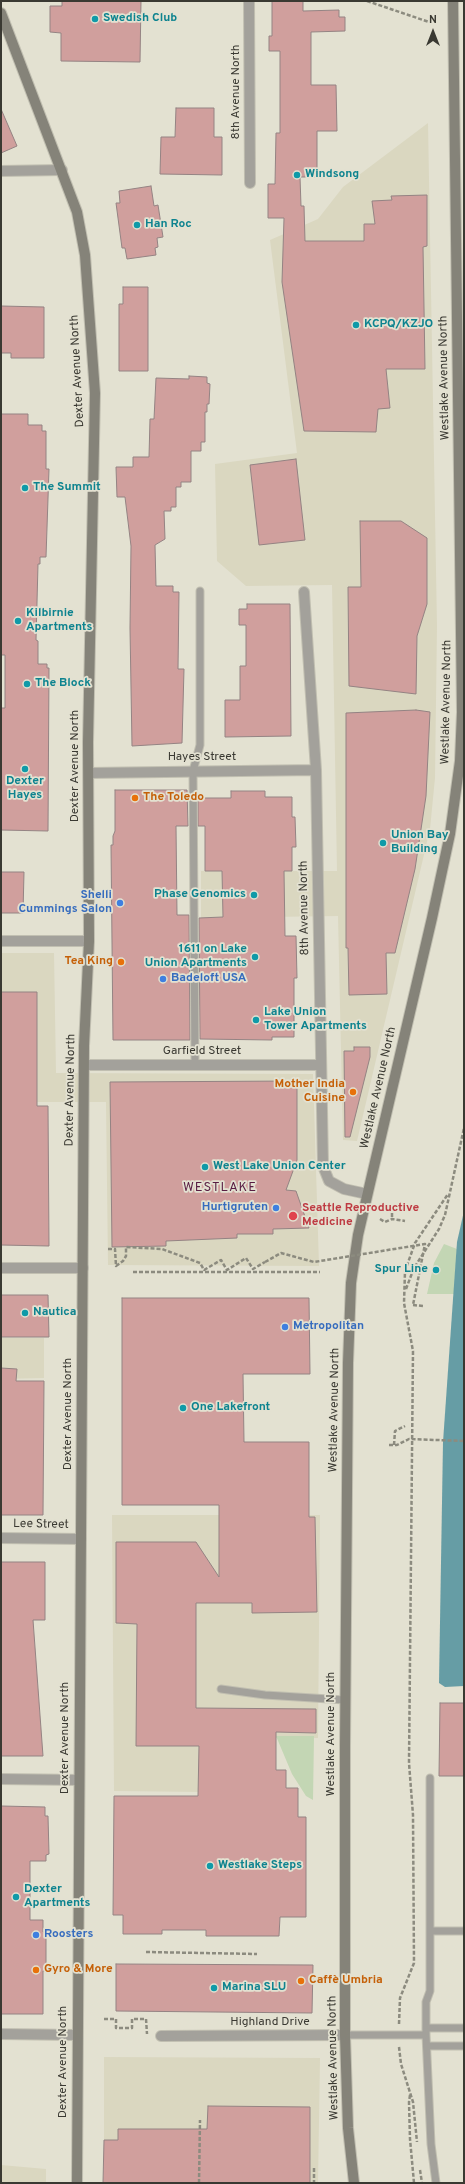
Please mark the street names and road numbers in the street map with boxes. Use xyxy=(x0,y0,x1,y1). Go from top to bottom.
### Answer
street label: 8th Avenue North xyxy=(230,45,244,139)
street label: Dexter Avenue North xyxy=(68,314,88,428)
street label: Westlake Avenue North xyxy=(437,316,453,440)
street label: Westlake Avenue North xyxy=(439,640,455,764)
street label: Dexter Avenue North xyxy=(69,710,83,822)
street label: Hayes Street xyxy=(168,751,236,765)
street label: 8th Avenue North xyxy=(297,860,313,956)
street label: Westlake Avenue North xyxy=(358,1026,400,1150)
street label: Dexter Avenue North xyxy=(63,1034,79,1146)
street label: Garfield Street xyxy=(163,1045,241,1059)
street label: Westlake Avenue North xyxy=(327,1348,343,1472)
street label: Dexter Avenue North xyxy=(62,1358,76,1470)
street label: Lee Street xyxy=(13,1517,69,1533)
street label: Westlake Avenue North xyxy=(325,1672,339,1796)
street label: Dexter Avenue North xyxy=(59,1682,73,1794)
street label: Westlake Avenue North xyxy=(326,1996,342,2120)
street label: Dexter Avenue North xyxy=(57,2006,71,2118)
street label: Highland Drive xyxy=(230,2016,310,2030)

